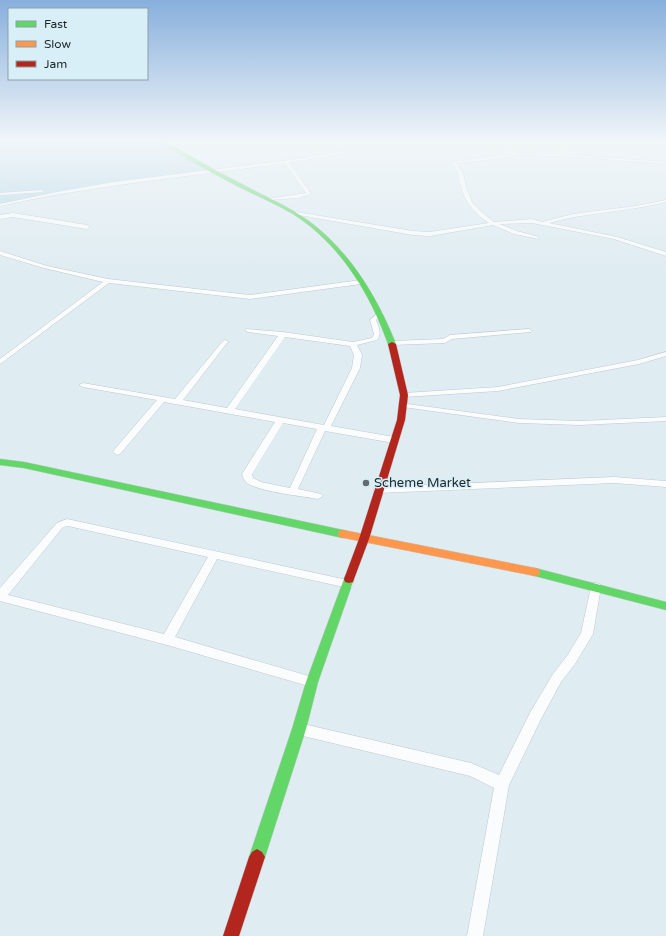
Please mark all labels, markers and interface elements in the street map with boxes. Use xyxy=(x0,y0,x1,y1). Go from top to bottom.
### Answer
legend xyxy=(8,8,148,80)
text: Fast xyxy=(44,17,68,31)
text: Slow xyxy=(44,37,71,51)
text: Jam xyxy=(44,57,67,71)
place label: Scheme Market xyxy=(374,475,471,491)
marker: Scheme Market xyxy=(361,478,371,488)

